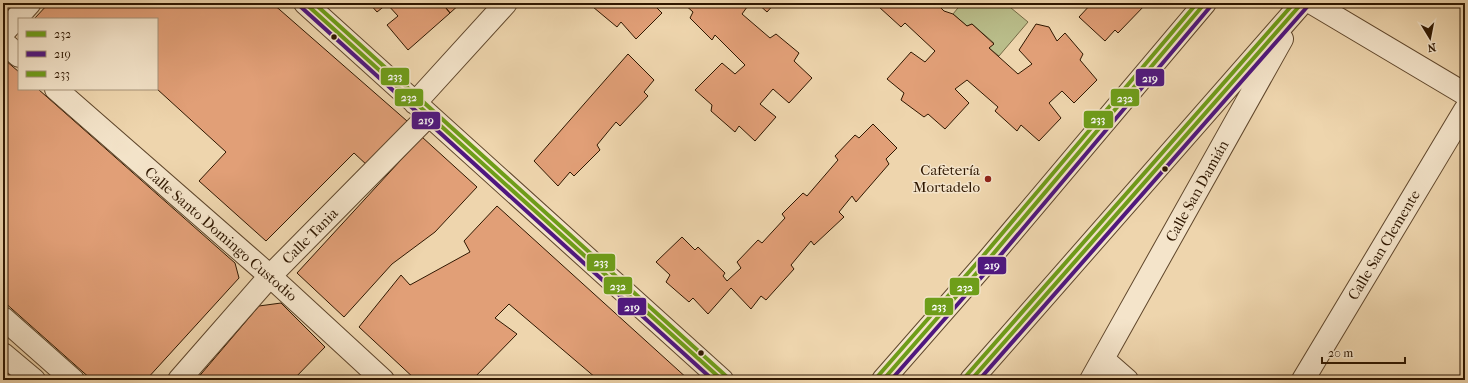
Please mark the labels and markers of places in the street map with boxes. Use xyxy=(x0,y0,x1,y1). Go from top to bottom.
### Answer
unlabelled marker xyxy=(329,32,339,42)
place label: Cafetería Mortadelo xyxy=(913,161,981,196)
unlabelled marker xyxy=(1160,164,1170,174)
marker: Cafetería Mortadelo xyxy=(983,174,993,184)
unlabelled marker xyxy=(696,348,706,358)

